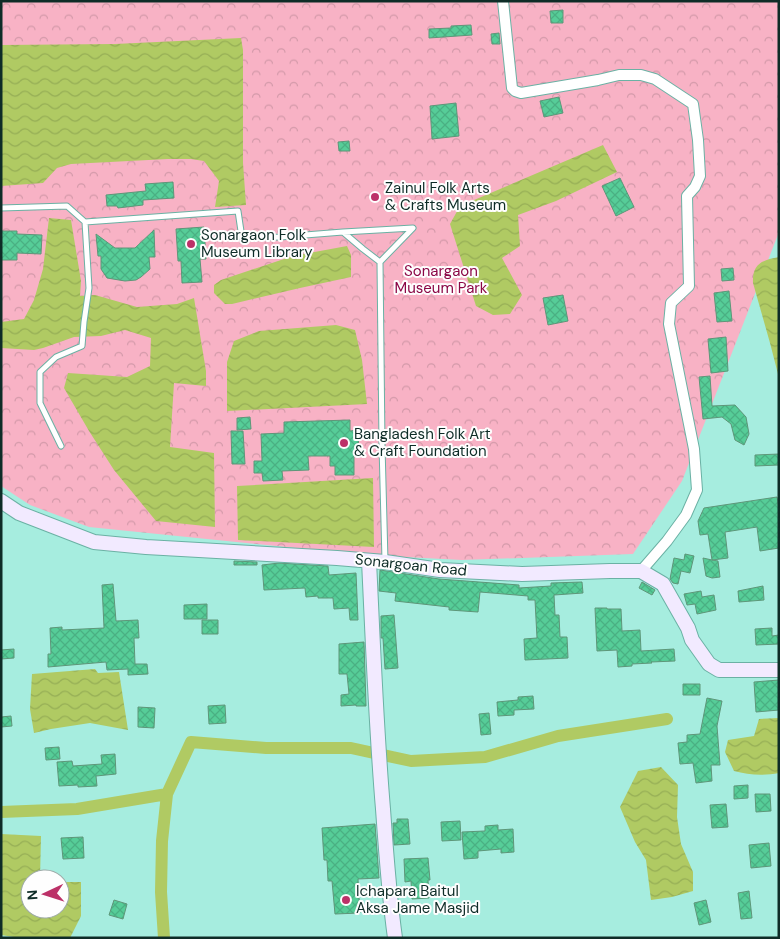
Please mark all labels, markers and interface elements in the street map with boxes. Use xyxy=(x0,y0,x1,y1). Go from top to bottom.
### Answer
place label: Zainul Folk Arts & Crafts Museum xyxy=(385,178,506,215)
marker: Zainul Folk Arts & Crafts Museum xyxy=(369,191,381,203)
place label: Sonargaon Folk Museum Library xyxy=(201,225,313,262)
marker: Sonargaon Folk Museum Library xyxy=(185,238,197,250)
park label: Sonargaon Museum Park xyxy=(395,261,488,298)
place label: Bangladesh Folk Art & Craft Foundation xyxy=(354,424,491,461)
marker: Bangladesh Folk Art & Craft Foundation xyxy=(338,437,350,449)
street label: Sonargoan Road xyxy=(354,549,468,581)
north arrow xyxy=(20,869,70,919)
place label: Ichapara Baitul Aksa Jame Masjid xyxy=(356,881,479,918)
text: N xyxy=(23,889,41,901)
marker: Ichapara Baitul Aksa Jame Masjid xyxy=(340,894,352,906)

